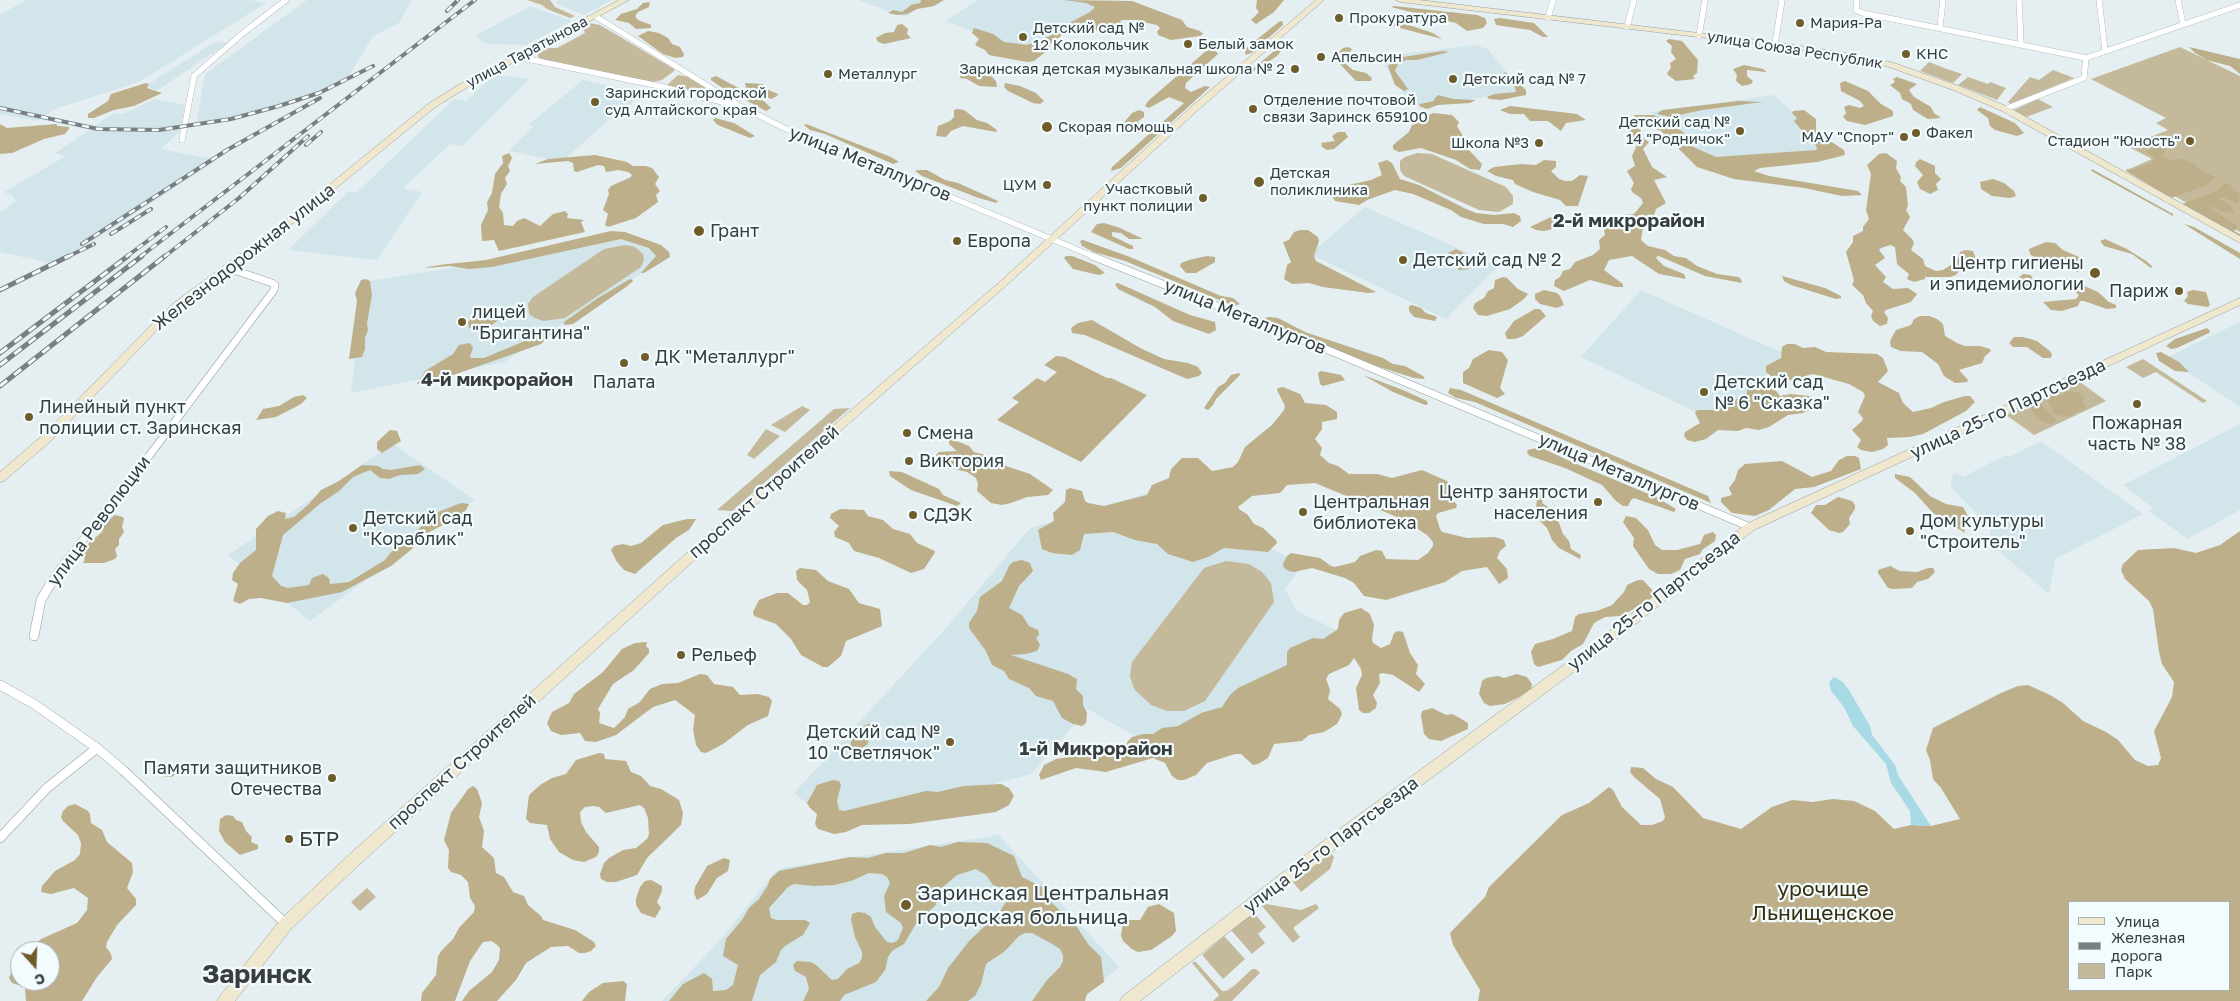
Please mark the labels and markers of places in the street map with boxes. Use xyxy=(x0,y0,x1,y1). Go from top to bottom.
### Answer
place label: Прокуратура xyxy=(1349,9,1447,27)
marker: Прокуратура xyxy=(1333,12,1345,24)
place label: Мария-Ра xyxy=(1810,14,1882,32)
marker: Мария-Ра xyxy=(1794,17,1806,29)
place label: Детский сад № 12 Колокольчик xyxy=(1033,19,1149,54)
marker: Детский сад № 12 Колокольчик xyxy=(1017,31,1029,43)
place label: Белый замок xyxy=(1198,35,1294,53)
marker: Белый замок xyxy=(1182,38,1194,50)
place label: КНС xyxy=(1916,45,1948,63)
place label: Апельсин xyxy=(1331,48,1402,66)
marker: КНС xyxy=(1900,48,1912,60)
marker: Апельсин xyxy=(1315,51,1327,63)
place label: Заринская детская музыкальная школа № 2 xyxy=(959,60,1285,78)
marker: Заринская детская музыкальная школа № 2 xyxy=(1289,63,1301,75)
place label: Металлург xyxy=(838,65,917,83)
marker: Металлург xyxy=(822,68,834,80)
place label: Детский сад № 7 xyxy=(1463,70,1586,88)
marker: Детский сад № 7 xyxy=(1447,73,1459,85)
place label: Заринский городской суд Алтайского края xyxy=(605,84,767,119)
place label: Отделение почтовой связи Заринск 659100 xyxy=(1263,91,1428,126)
marker: Заринский городской суд Алтайского края xyxy=(589,96,601,108)
marker: Отделение почтовой связи Заринск 659100 xyxy=(1247,103,1259,115)
place label: Детский сад № 14 "Родничок" xyxy=(1619,113,1730,148)
place label: Скорая помощь xyxy=(1058,118,1174,136)
marker: Скорая помощь xyxy=(1040,120,1054,134)
place label: Факел xyxy=(1926,124,1973,142)
marker: Детский сад № 14 "Родничок" xyxy=(1734,125,1746,137)
marker: Факел xyxy=(1910,127,1922,139)
place label: МАУ "Спорт" xyxy=(1801,128,1894,146)
marker: МАУ "Спорт" xyxy=(1898,131,1910,143)
place label: Стадион "Юность" xyxy=(2048,132,2180,150)
place label: Школа №3 xyxy=(1451,134,1529,152)
marker: Стадион "Юность" xyxy=(2184,135,2196,147)
marker: Школа №3 xyxy=(1533,137,1545,149)
place label: Детская поликлиника xyxy=(1270,164,1368,199)
marker: Детская поликлиника xyxy=(1252,175,1266,189)
place label: ЦУМ xyxy=(1003,176,1037,194)
marker: ЦУМ xyxy=(1041,179,1053,191)
place label: Участковый пункт полиции xyxy=(1083,180,1193,215)
marker: Участковый пункт полиции xyxy=(1197,192,1209,204)
place label: Грант xyxy=(710,220,759,242)
marker: Грант xyxy=(692,224,706,238)
place label: Европа xyxy=(967,230,1031,252)
marker: Европа xyxy=(951,235,963,247)
place label: Детский сад № 2 xyxy=(1413,249,1561,271)
place label: Центр гигиены и эпидемиологии xyxy=(1929,252,2084,294)
marker: Детский сад № 2 xyxy=(1397,254,1409,266)
marker: Центр гигиены и эпидемиологии xyxy=(2088,266,2102,280)
place label: Париж xyxy=(2109,280,2169,302)
marker: Париж xyxy=(2173,285,2185,297)
place label: лицей "Бригантина" xyxy=(472,301,590,344)
marker: лицей "Бригантина" xyxy=(456,316,468,328)
place label: ДК "Металлург" xyxy=(655,346,795,368)
marker: ДК "Металлург" xyxy=(639,351,651,363)
marker: Палата xyxy=(618,357,630,369)
place label: Палата xyxy=(593,371,655,393)
place label: Детский сад № 6 "Сказка" xyxy=(1714,371,1830,414)
marker: Детский сад № 6 "Сказка" xyxy=(1698,386,1710,398)
place label: Линейный пункт полиции ст. Заринская xyxy=(39,396,241,438)
marker: Пожарная часть № 38 xyxy=(2131,398,2143,410)
marker: Линейный пункт полиции ст. Заринская xyxy=(23,411,35,423)
place label: Пожарная часть № 38 xyxy=(2088,412,2186,454)
place label: Смена xyxy=(917,422,974,444)
marker: Смена xyxy=(901,427,913,439)
place label: Виктория xyxy=(919,450,1004,472)
marker: Виктория xyxy=(903,455,915,467)
place label: Центр занятости населения xyxy=(1439,481,1588,524)
place label: Центральная библиотека xyxy=(1313,491,1429,534)
marker: Центр занятости населения xyxy=(1592,496,1604,508)
place label: СДЭК xyxy=(923,504,972,526)
marker: Центральная библиотека xyxy=(1297,506,1309,518)
place label: Детский сад "Кораблик" xyxy=(363,507,472,550)
marker: СДЭК xyxy=(907,509,919,521)
place label: Дом культуры "Строитель" xyxy=(1920,510,2044,552)
marker: Детский сад "Кораблик" xyxy=(347,522,359,534)
marker: Дом культуры "Строитель" xyxy=(1904,525,1916,537)
place label: Рельеф xyxy=(691,644,757,666)
marker: Рельеф xyxy=(675,649,687,661)
place label: Детский сад № 10 "Светлячок" xyxy=(806,721,940,764)
marker: Детский сад № 10 "Светлячок" xyxy=(944,736,956,748)
place label: Памяти защитников Отечества xyxy=(143,757,322,800)
marker: Памяти защитников Отечества xyxy=(326,772,338,784)
place label: БТР xyxy=(299,826,339,852)
marker: БТР xyxy=(283,833,295,845)
place label: Заринская Центральная городская больница xyxy=(917,880,1169,930)
marker: Заринская Центральная городская больница xyxy=(899,898,913,912)

